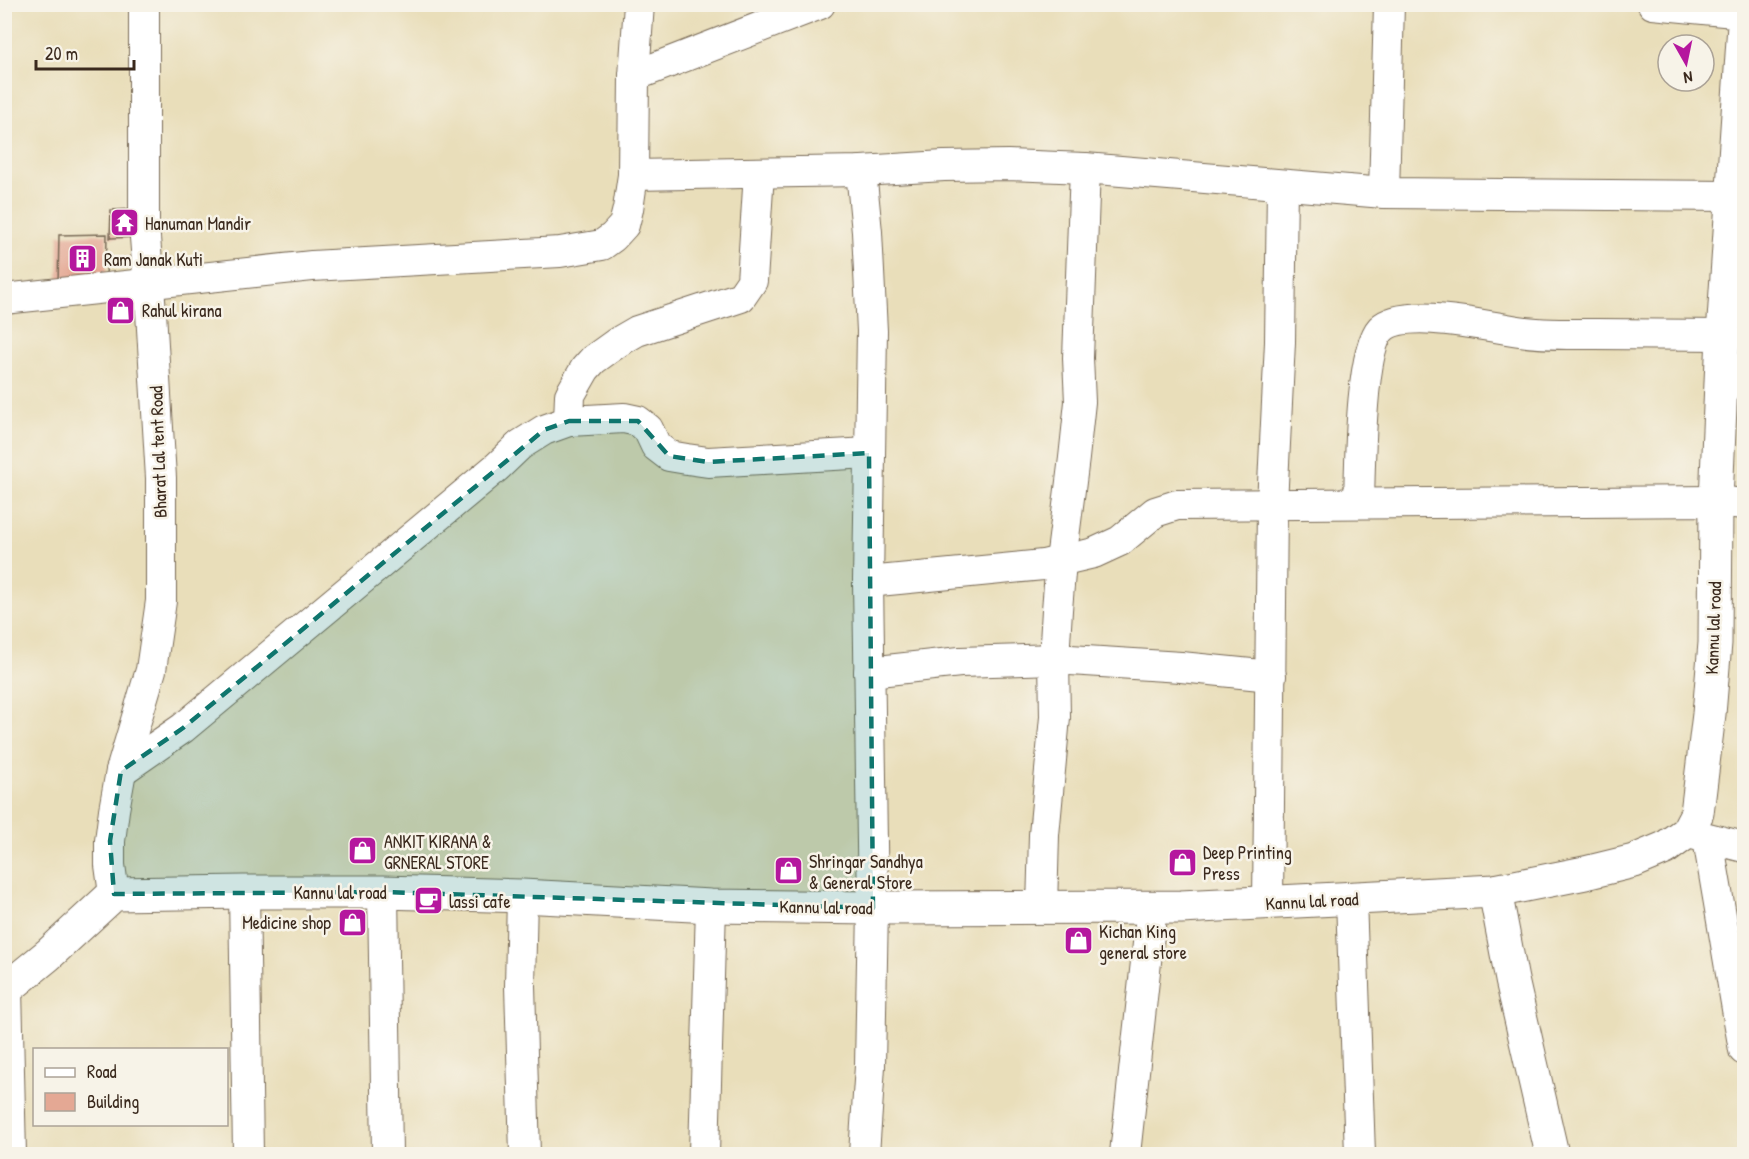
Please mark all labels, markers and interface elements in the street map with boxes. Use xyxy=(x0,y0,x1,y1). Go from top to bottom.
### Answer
scale bar xyxy=(36,33,134,71)
north arrow xyxy=(1656,33,1716,93)
text: 20 m xyxy=(45,41,78,66)
text: N xyxy=(1682,66,1694,89)
temple icon: Hanuman Mandir xyxy=(108,207,140,239)
place label: Hanuman Mandir xyxy=(145,211,251,236)
building icon: Ram Janak Kuti xyxy=(67,243,99,275)
place label: Ram Janak Kuti xyxy=(104,247,203,272)
shop icon: Rahul kirana xyxy=(105,294,137,326)
place label: Rahul kirana xyxy=(142,298,222,323)
street label: Bharat Lal tent Road xyxy=(143,386,173,518)
street label: Kannu lal road xyxy=(1699,581,1727,675)
place label: ANKIT KIRANA & GRNERAL STORE xyxy=(384,829,491,875)
shop icon: ANKIT KIRANA & GRNERAL STORE xyxy=(347,835,379,867)
place label: Deep Printing Press xyxy=(1203,840,1292,886)
shop icon: Deep Printing Press xyxy=(1166,846,1198,878)
place label: Shringar Sandhya & General Store xyxy=(809,849,923,895)
shop icon: Shringar Sandhya & General Store xyxy=(772,855,804,887)
street label: Kannu lal road xyxy=(293,880,387,905)
cafe icon: lassi cafe xyxy=(412,885,444,917)
street label: Kannu lal road xyxy=(1265,886,1359,916)
place label: lassi cafe xyxy=(449,889,511,914)
street label: Kannu lal road xyxy=(779,894,873,920)
shop icon: Medicine shop xyxy=(336,906,368,938)
place label: Medicine shop xyxy=(242,910,331,935)
place label: Kichan King general store xyxy=(1099,919,1187,965)
shop icon: Kichan King general store xyxy=(1062,925,1094,957)
legend xyxy=(33,1048,228,1126)
text: Road xyxy=(87,1059,117,1084)
text: Building xyxy=(87,1089,139,1114)

